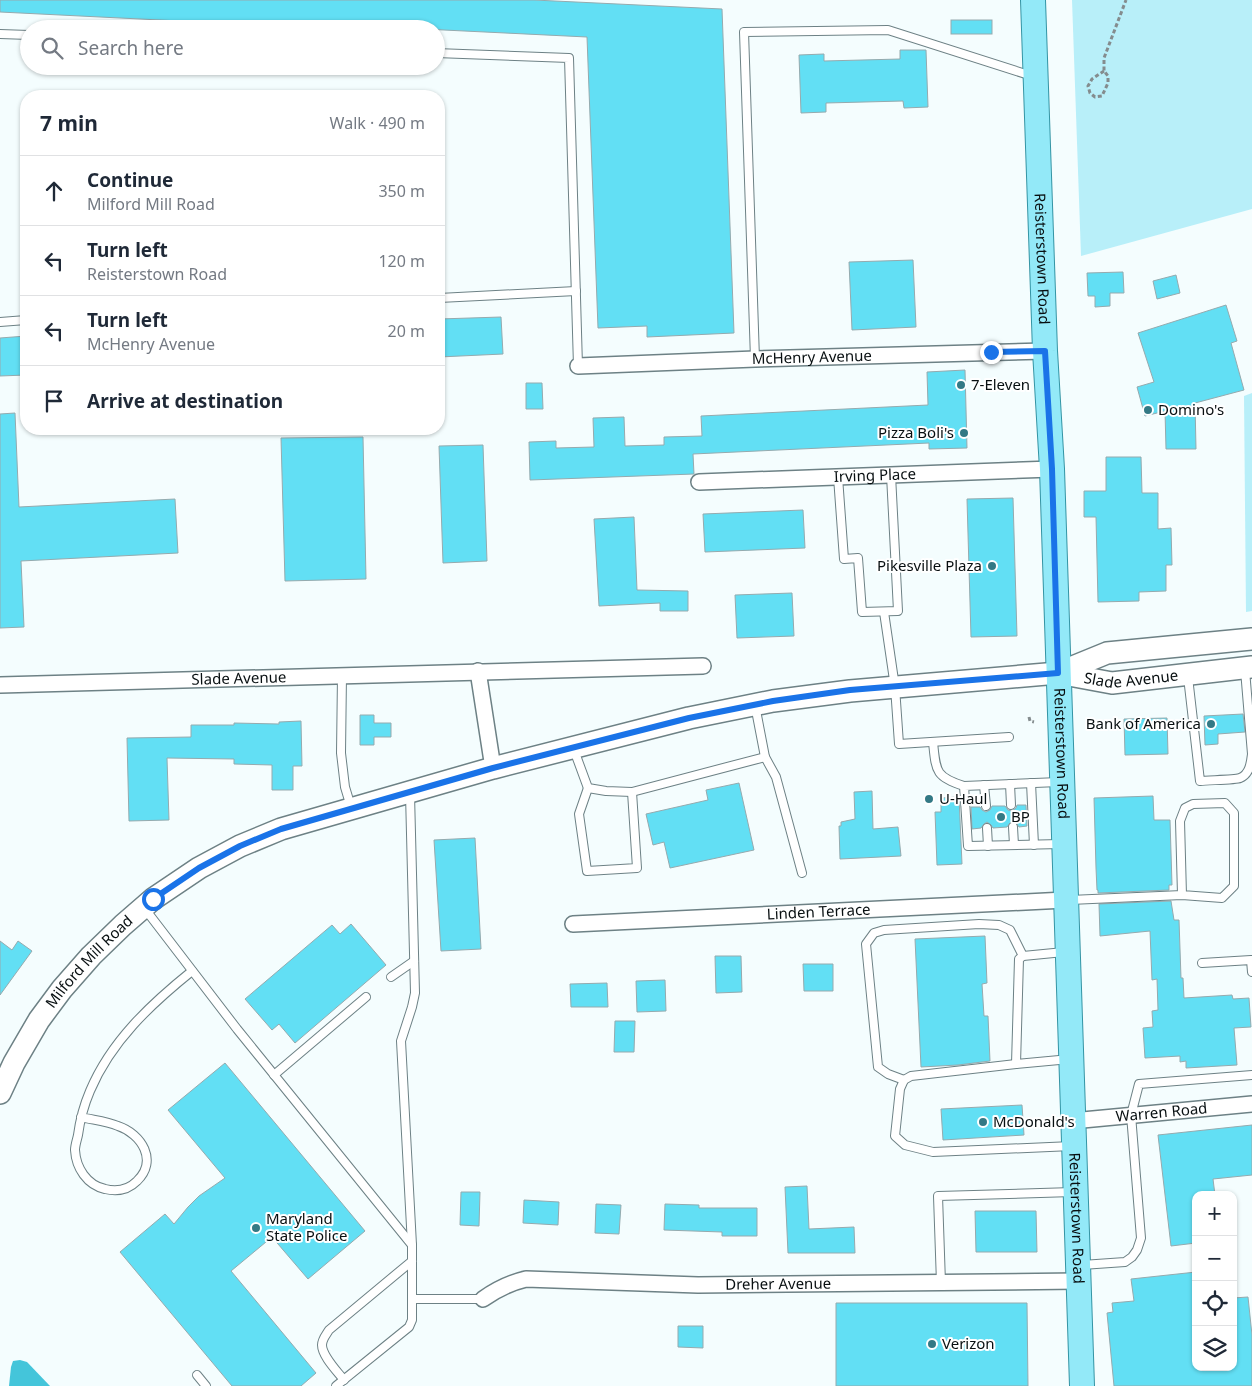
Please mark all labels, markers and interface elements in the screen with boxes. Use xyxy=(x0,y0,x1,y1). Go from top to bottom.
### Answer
search box xyxy=(20,20,445,75)
icon: search xyxy=(38,34,66,62)
text: Search here xyxy=(78,35,184,61)
text: 7 min xyxy=(40,109,98,137)
text: Walk · 490 m xyxy=(330,112,425,134)
text: Continue xyxy=(87,167,173,193)
icon: ahead xyxy=(40,177,68,205)
text: 350 m xyxy=(378,180,425,202)
text: Milford Mill Road xyxy=(87,193,215,215)
street label: Reisterstown Road xyxy=(1031,193,1055,325)
text: Turn left xyxy=(87,237,168,263)
icon: left xyxy=(40,247,68,275)
text: 120 m xyxy=(378,250,425,272)
text: Reisterstown Road xyxy=(87,263,227,285)
text: Turn left xyxy=(87,307,168,333)
icon: left xyxy=(40,317,68,345)
text: 20 m xyxy=(388,320,425,342)
text: McHenry Avenue xyxy=(87,333,215,355)
route end xyxy=(980,341,1003,364)
street label: McHenry Avenue xyxy=(751,345,872,368)
place label: 7-Eleven xyxy=(971,374,1030,394)
marker: 7-Eleven xyxy=(955,379,967,391)
icon: arrive xyxy=(40,387,68,415)
text: Arrive at destination xyxy=(87,388,283,414)
place label: Domino's xyxy=(1158,399,1224,419)
marker: Domino's xyxy=(1142,404,1154,416)
place label: Pizza Boli's xyxy=(878,422,954,442)
marker: Pizza Boli's xyxy=(958,427,970,439)
street label: Irving Place xyxy=(833,463,916,486)
place label: Pikesville Plaza xyxy=(877,555,982,575)
marker: Pikesville Plaza xyxy=(986,560,998,572)
street label: Slade Avenue xyxy=(1082,665,1179,692)
street label: Slade Avenue xyxy=(191,666,287,689)
street label: Reisterstown Road xyxy=(1050,687,1074,819)
place label: Bank of America xyxy=(1086,713,1201,733)
marker: Bank of America xyxy=(1205,718,1217,730)
place label: U-Haul xyxy=(939,788,987,808)
marker: U-Haul xyxy=(923,793,935,805)
place label: BP xyxy=(1011,806,1030,826)
marker: BP xyxy=(995,811,1007,823)
route start xyxy=(142,888,165,911)
street label: Linden Terrace xyxy=(766,898,871,924)
street label: Milford Mill Road xyxy=(40,910,136,1012)
street label: Warren Road xyxy=(1115,1097,1208,1126)
place label: McDonald's xyxy=(993,1111,1075,1131)
marker: McDonald's xyxy=(977,1116,989,1128)
street label: Reisterstown Road xyxy=(1065,1152,1090,1284)
map controls xyxy=(1192,1191,1237,1371)
button: + xyxy=(1192,1191,1237,1236)
place label: Maryland State Police xyxy=(266,1208,347,1245)
marker: Maryland State Police xyxy=(250,1222,262,1234)
button: − xyxy=(1192,1236,1237,1281)
street label: Dreher Avenue xyxy=(725,1273,831,1294)
button: locate xyxy=(1192,1281,1237,1326)
button: layers xyxy=(1192,1326,1237,1371)
place label: Verizon xyxy=(942,1333,995,1353)
marker: Verizon xyxy=(926,1338,938,1350)

